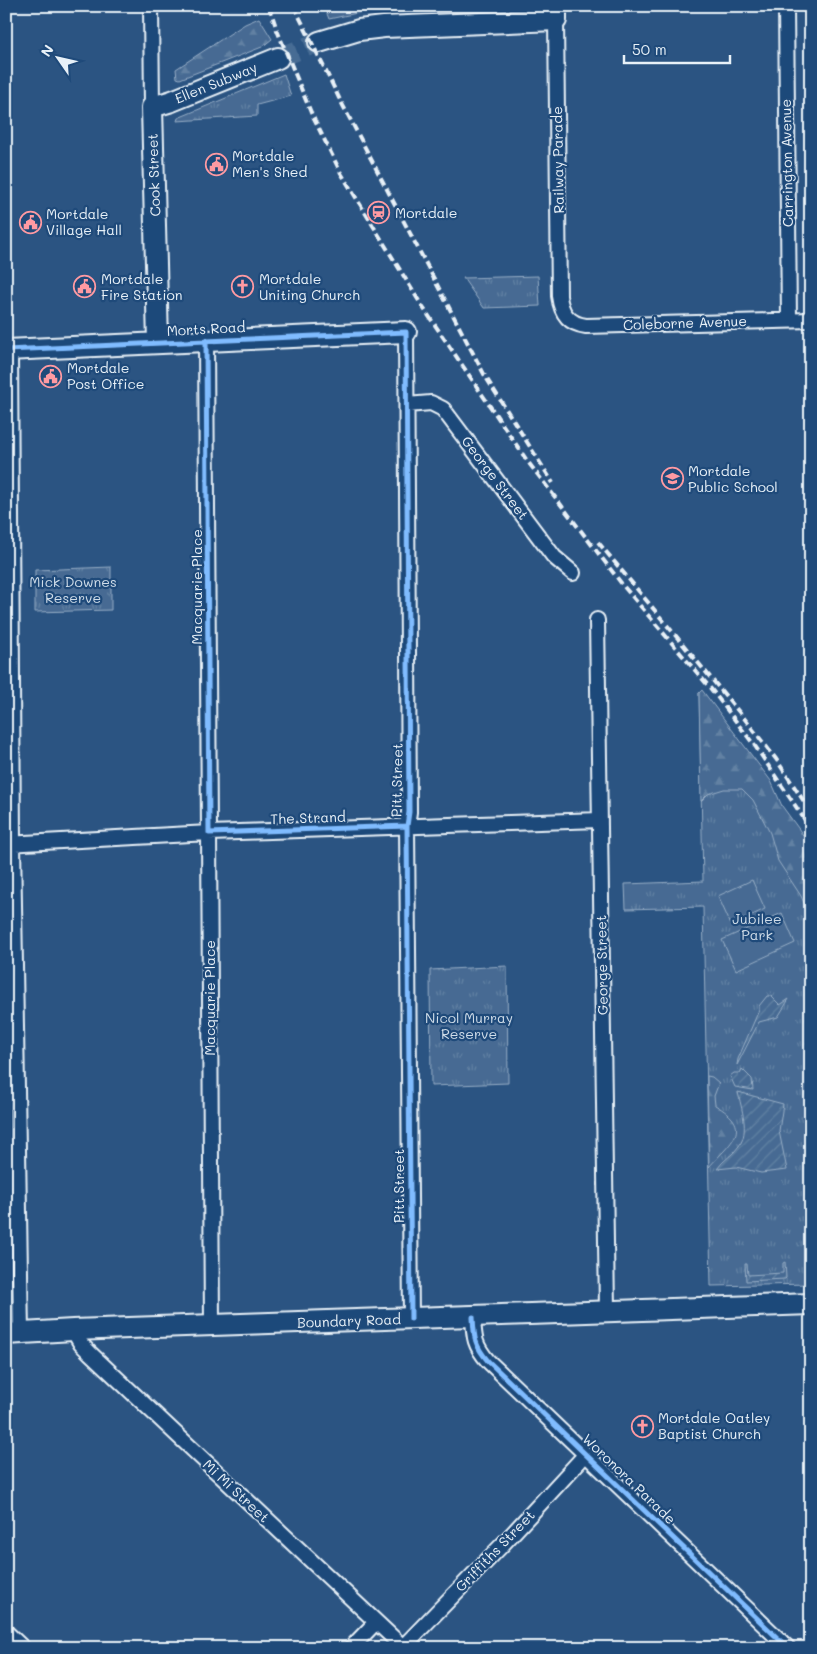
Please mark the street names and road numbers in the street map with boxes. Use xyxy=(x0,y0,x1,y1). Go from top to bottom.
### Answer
street label: Ellen Subway xyxy=(172,57,260,108)
street label: Carrington Avenue xyxy=(776,99,797,227)
street label: Railway Parade xyxy=(547,106,568,214)
street label: Cook Street xyxy=(143,133,164,217)
street label: Coleborne Avenue xyxy=(623,311,747,334)
street label: Morts Road xyxy=(166,317,246,340)
street label: George Street xyxy=(458,432,533,523)
street label: Macquarie Place xyxy=(187,529,206,645)
street label: Pitt Street xyxy=(386,743,407,817)
street label: The Strand xyxy=(270,807,346,828)
street label: George Street xyxy=(591,915,612,1015)
street label: Macquarie Place xyxy=(200,940,219,1056)
street label: Pitt Street xyxy=(389,1149,408,1223)
street label: Boundary Road xyxy=(297,1309,401,1332)
street label: Woronora Parade xyxy=(579,1429,680,1528)
street label: Mi Mi Street xyxy=(199,1455,274,1526)
street label: Griffiths Street xyxy=(451,1506,539,1596)

